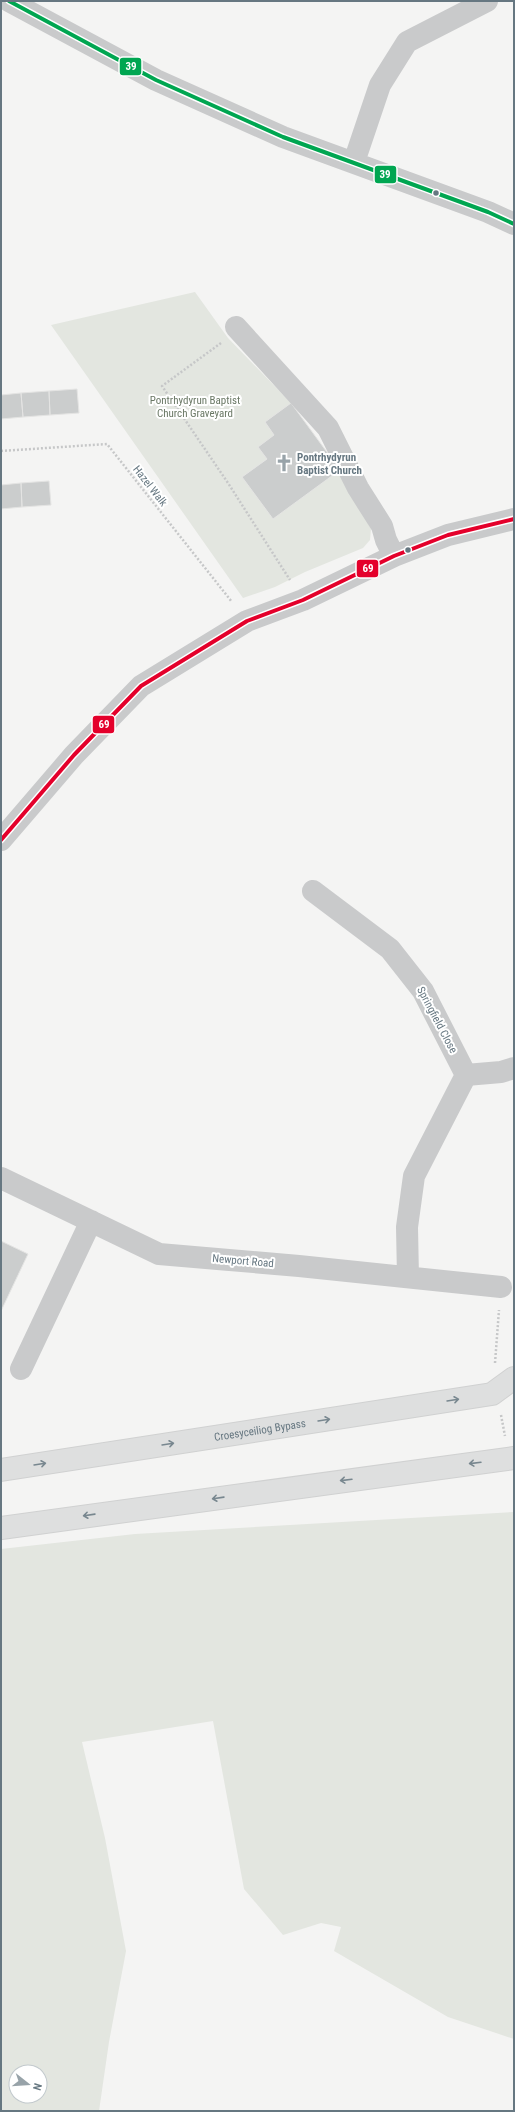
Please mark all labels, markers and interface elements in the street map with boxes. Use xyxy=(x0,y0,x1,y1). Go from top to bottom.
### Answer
line badge: 39 xyxy=(119,57,142,76)
text: 39 xyxy=(125,60,137,73)
line badge: 39 xyxy=(374,165,397,184)
text: 39 xyxy=(379,168,391,181)
unlabelled marker xyxy=(431,188,441,198)
park label: Pontrhydyrun Baptist Church Graveyard xyxy=(150,394,240,420)
place label: Pontrhydyrun Baptist Church xyxy=(297,451,362,477)
church icon: Pontrhydyrun Baptist Church xyxy=(274,453,294,473)
street label: Hazel Walk xyxy=(130,463,170,509)
unlabelled marker xyxy=(403,545,413,555)
line badge: 69 xyxy=(356,559,379,578)
text: 69 xyxy=(362,562,374,575)
line badge: 69 xyxy=(92,715,115,734)
text: 69 xyxy=(98,718,110,731)
street label: Springfield Close xyxy=(414,985,460,1055)
street label: Newport Road xyxy=(212,1252,274,1270)
one-way arrow xyxy=(446,1396,459,1404)
street label: Croesyceiliog Bypass xyxy=(213,1416,307,1443)
one-way arrow xyxy=(317,1416,330,1424)
one-way arrow xyxy=(161,1440,174,1448)
one-way arrow xyxy=(469,1459,482,1467)
one-way arrow xyxy=(33,1460,46,1468)
one-way arrow xyxy=(340,1476,353,1484)
one-way arrow xyxy=(212,1494,225,1502)
one-way arrow xyxy=(83,1512,96,1519)
north arrow xyxy=(8,2064,48,2104)
text: N xyxy=(30,2082,44,2092)

